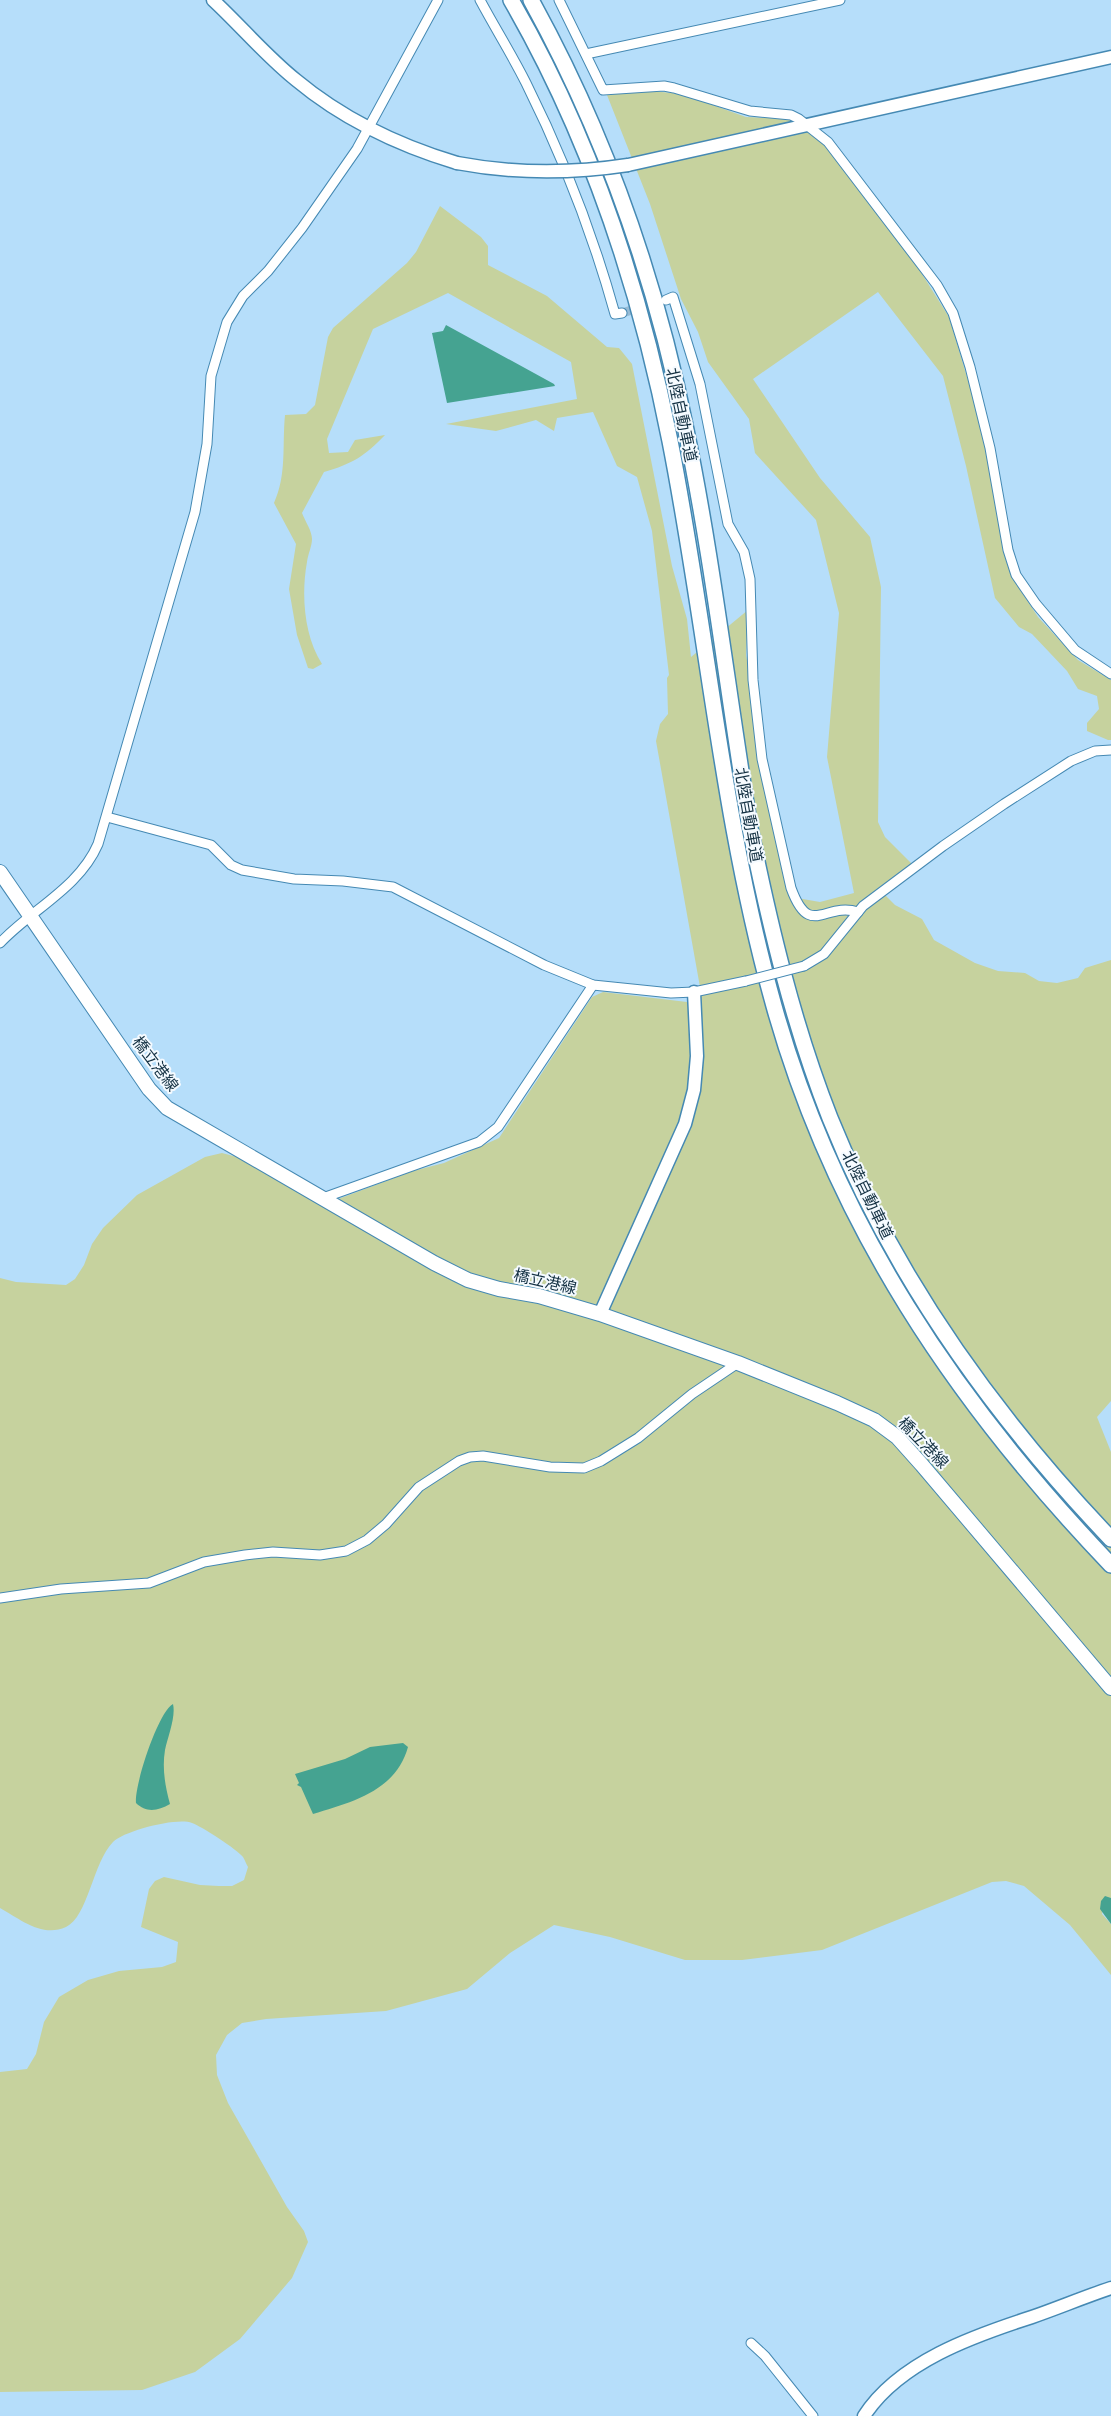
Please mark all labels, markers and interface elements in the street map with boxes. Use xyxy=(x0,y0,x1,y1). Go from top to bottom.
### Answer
street label: 北陸自動車道 xyxy=(661,366,701,464)
street label: 北陸自動車道 xyxy=(730,766,766,864)
street label: 橋立港線 xyxy=(128,1032,182,1096)
street label: 北陸自動車道 xyxy=(837,1147,897,1243)
street label: 橋立港線 xyxy=(512,1265,578,1299)
street label: 橋立港線 xyxy=(894,1413,952,1473)

